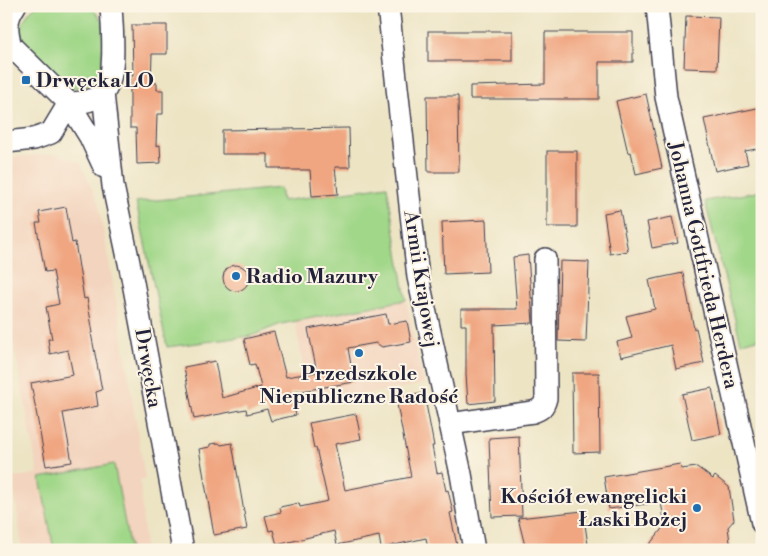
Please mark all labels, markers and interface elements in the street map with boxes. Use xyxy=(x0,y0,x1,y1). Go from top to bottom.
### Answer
place label: Drwęcka LO xyxy=(36,69,154,94)
marker: Drwęcka LO xyxy=(20,74,32,86)
street label: Johanna Gottfrieda Herdera xyxy=(662,138,743,392)
street label: Armii Krajowej xyxy=(397,208,444,350)
place label: Radio Mazury xyxy=(246,265,379,290)
marker: Radio Mazury xyxy=(230,270,242,282)
street label: Drwęcka xyxy=(128,327,167,411)
marker: Przedszkole Niepubliczne Radość xyxy=(353,347,365,359)
place label: Przedszkole Niepubliczne Radość xyxy=(260,362,459,410)
place label: Kościół ewangelicki Łaski Bożej xyxy=(501,485,688,533)
marker: Kościół ewangelicki Łaski Bożej xyxy=(691,502,703,514)

